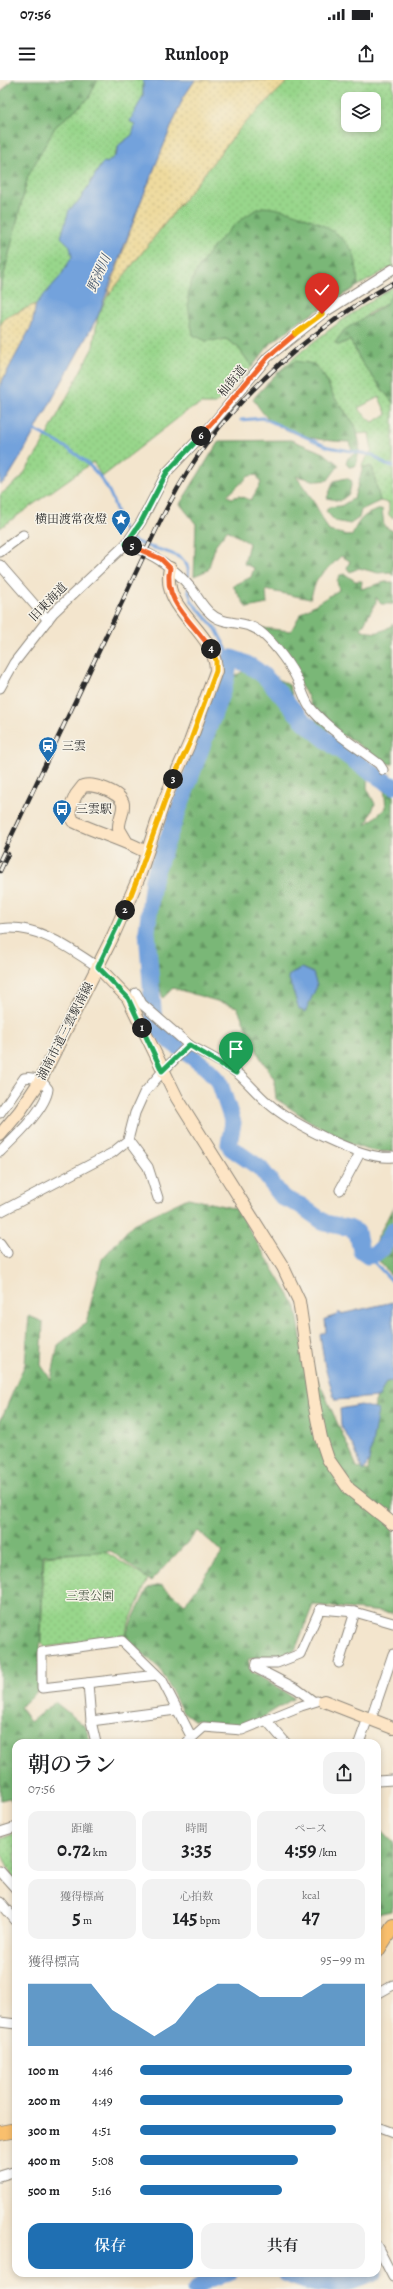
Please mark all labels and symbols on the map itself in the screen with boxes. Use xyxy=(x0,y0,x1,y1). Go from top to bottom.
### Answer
water label: 野洲川 xyxy=(83,250,115,294)
pin xyxy=(305,273,339,314)
street label: 杣街道 xyxy=(214,362,250,400)
pin: 6 xyxy=(191,426,211,446)
place icon: 横田渡常夜燈 xyxy=(110,508,132,536)
place label: 横田渡常夜燈 xyxy=(35,511,107,527)
pin: 5 xyxy=(122,536,142,556)
street label: 旧東海道 xyxy=(26,579,70,625)
pin: 4 xyxy=(201,639,221,659)
station icon: 三雲 xyxy=(37,735,59,763)
place label: 三雲 xyxy=(62,738,86,754)
pin: 3 xyxy=(163,769,183,789)
bus stop icon: 三雲駅 xyxy=(51,798,73,826)
place label: 三雲駅 xyxy=(76,801,112,817)
pin: 2 xyxy=(115,900,135,920)
street label: 湖南市道三雲駅南線 xyxy=(33,979,97,1083)
pin: 1 xyxy=(132,1018,152,1038)
pin xyxy=(219,1032,253,1073)
park label: 三雲公園 xyxy=(66,1588,114,1604)

